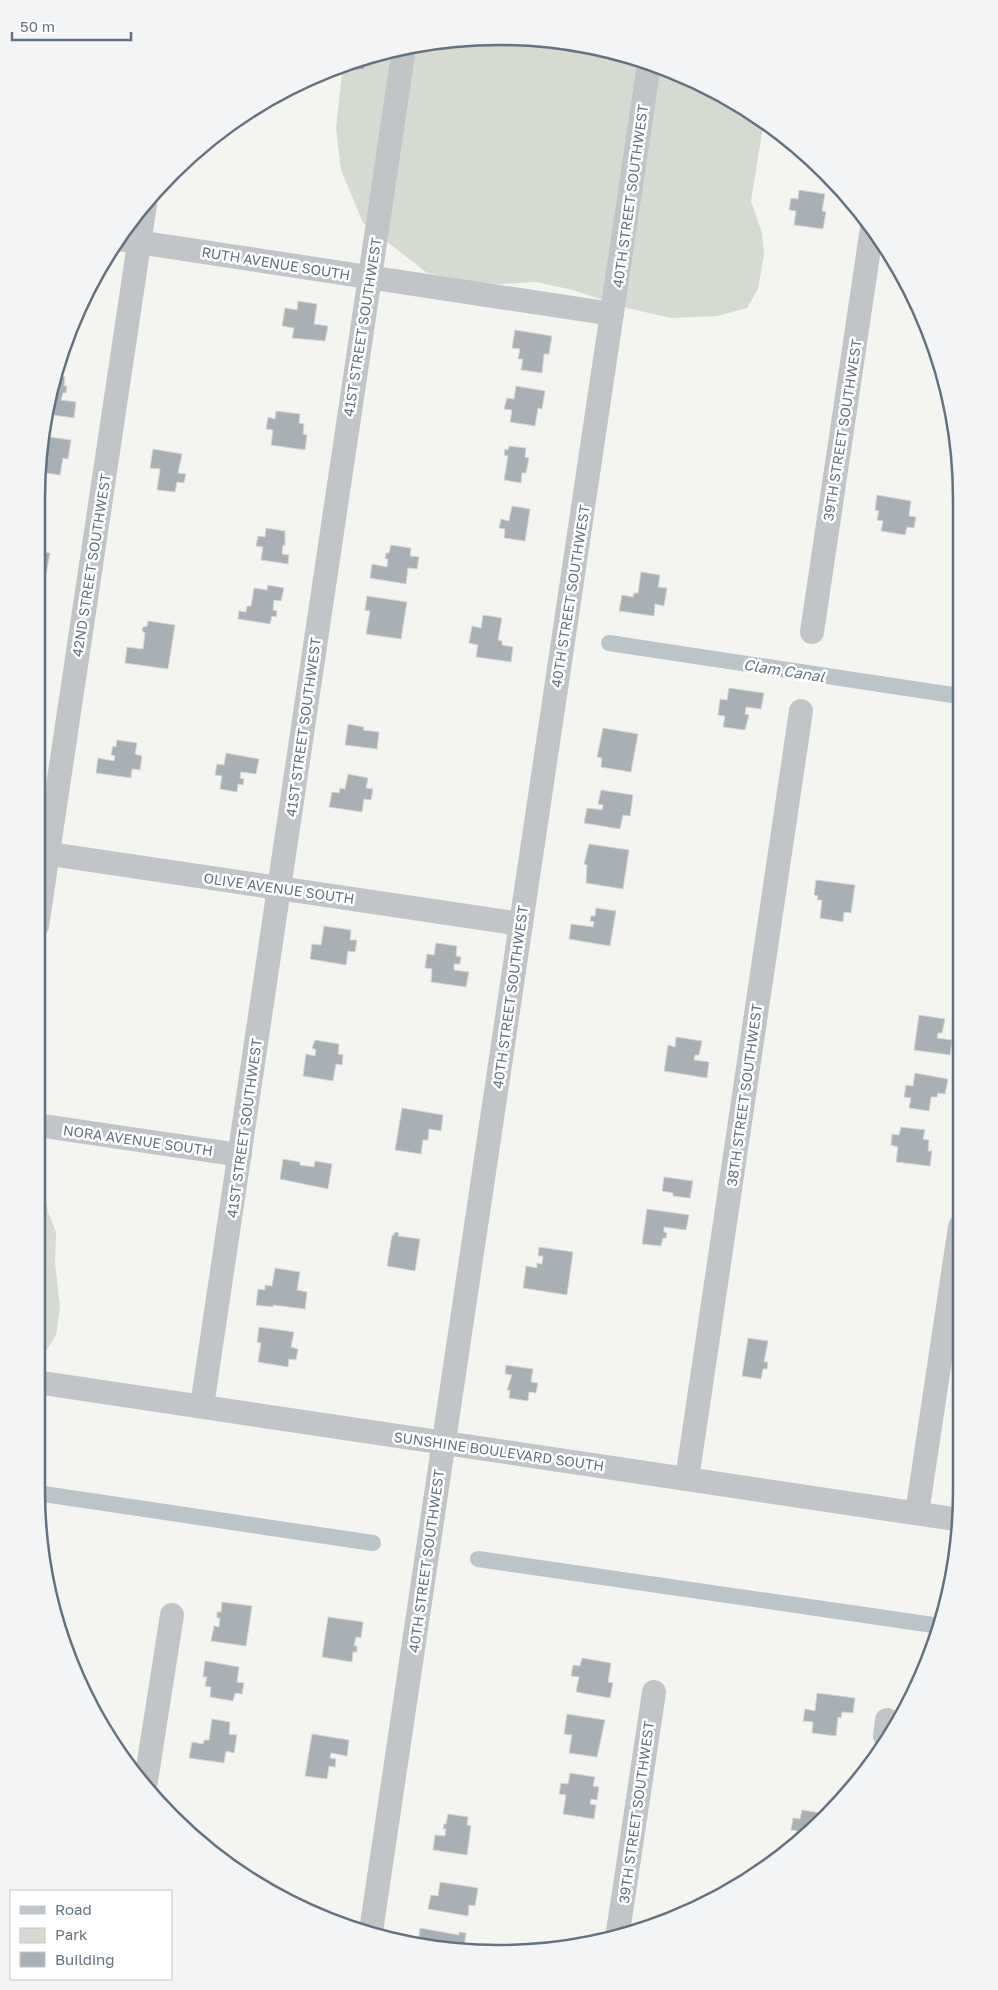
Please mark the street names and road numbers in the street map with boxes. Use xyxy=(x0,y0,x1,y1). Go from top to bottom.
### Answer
street label: 40TH STREET SOUTHWEST xyxy=(609,103,651,289)
street label: 41ST STREET SOUTHWEST xyxy=(339,236,385,418)
street label: RUTH AVENUE SOUTH xyxy=(200,243,352,283)
street label: 39TH STREET SOUTHWEST xyxy=(819,337,865,522)
street label: 42ND STREET SOUTHWEST xyxy=(68,472,114,658)
street label: 40TH STREET SOUTHWEST xyxy=(547,503,593,689)
street label: 41ST STREET SOUTHWEST xyxy=(282,636,324,818)
street label: OLIVE AVENUE SOUTH xyxy=(203,869,355,907)
street label: 40TH STREET SOUTHWEST xyxy=(489,904,531,1090)
street label: 38TH STREET SOUTHWEST xyxy=(723,1002,765,1187)
street label: 41ST STREET SOUTHWEST xyxy=(223,1037,265,1219)
street label: NORA AVENUE SOUTH xyxy=(62,1121,214,1159)
street label: SUNSHINE BOULEVARD SOUTH xyxy=(393,1428,605,1474)
street label: 40TH STREET SOUTHWEST xyxy=(405,1468,447,1654)
street label: 39TH STREET SOUTHWEST xyxy=(615,1719,657,1904)

